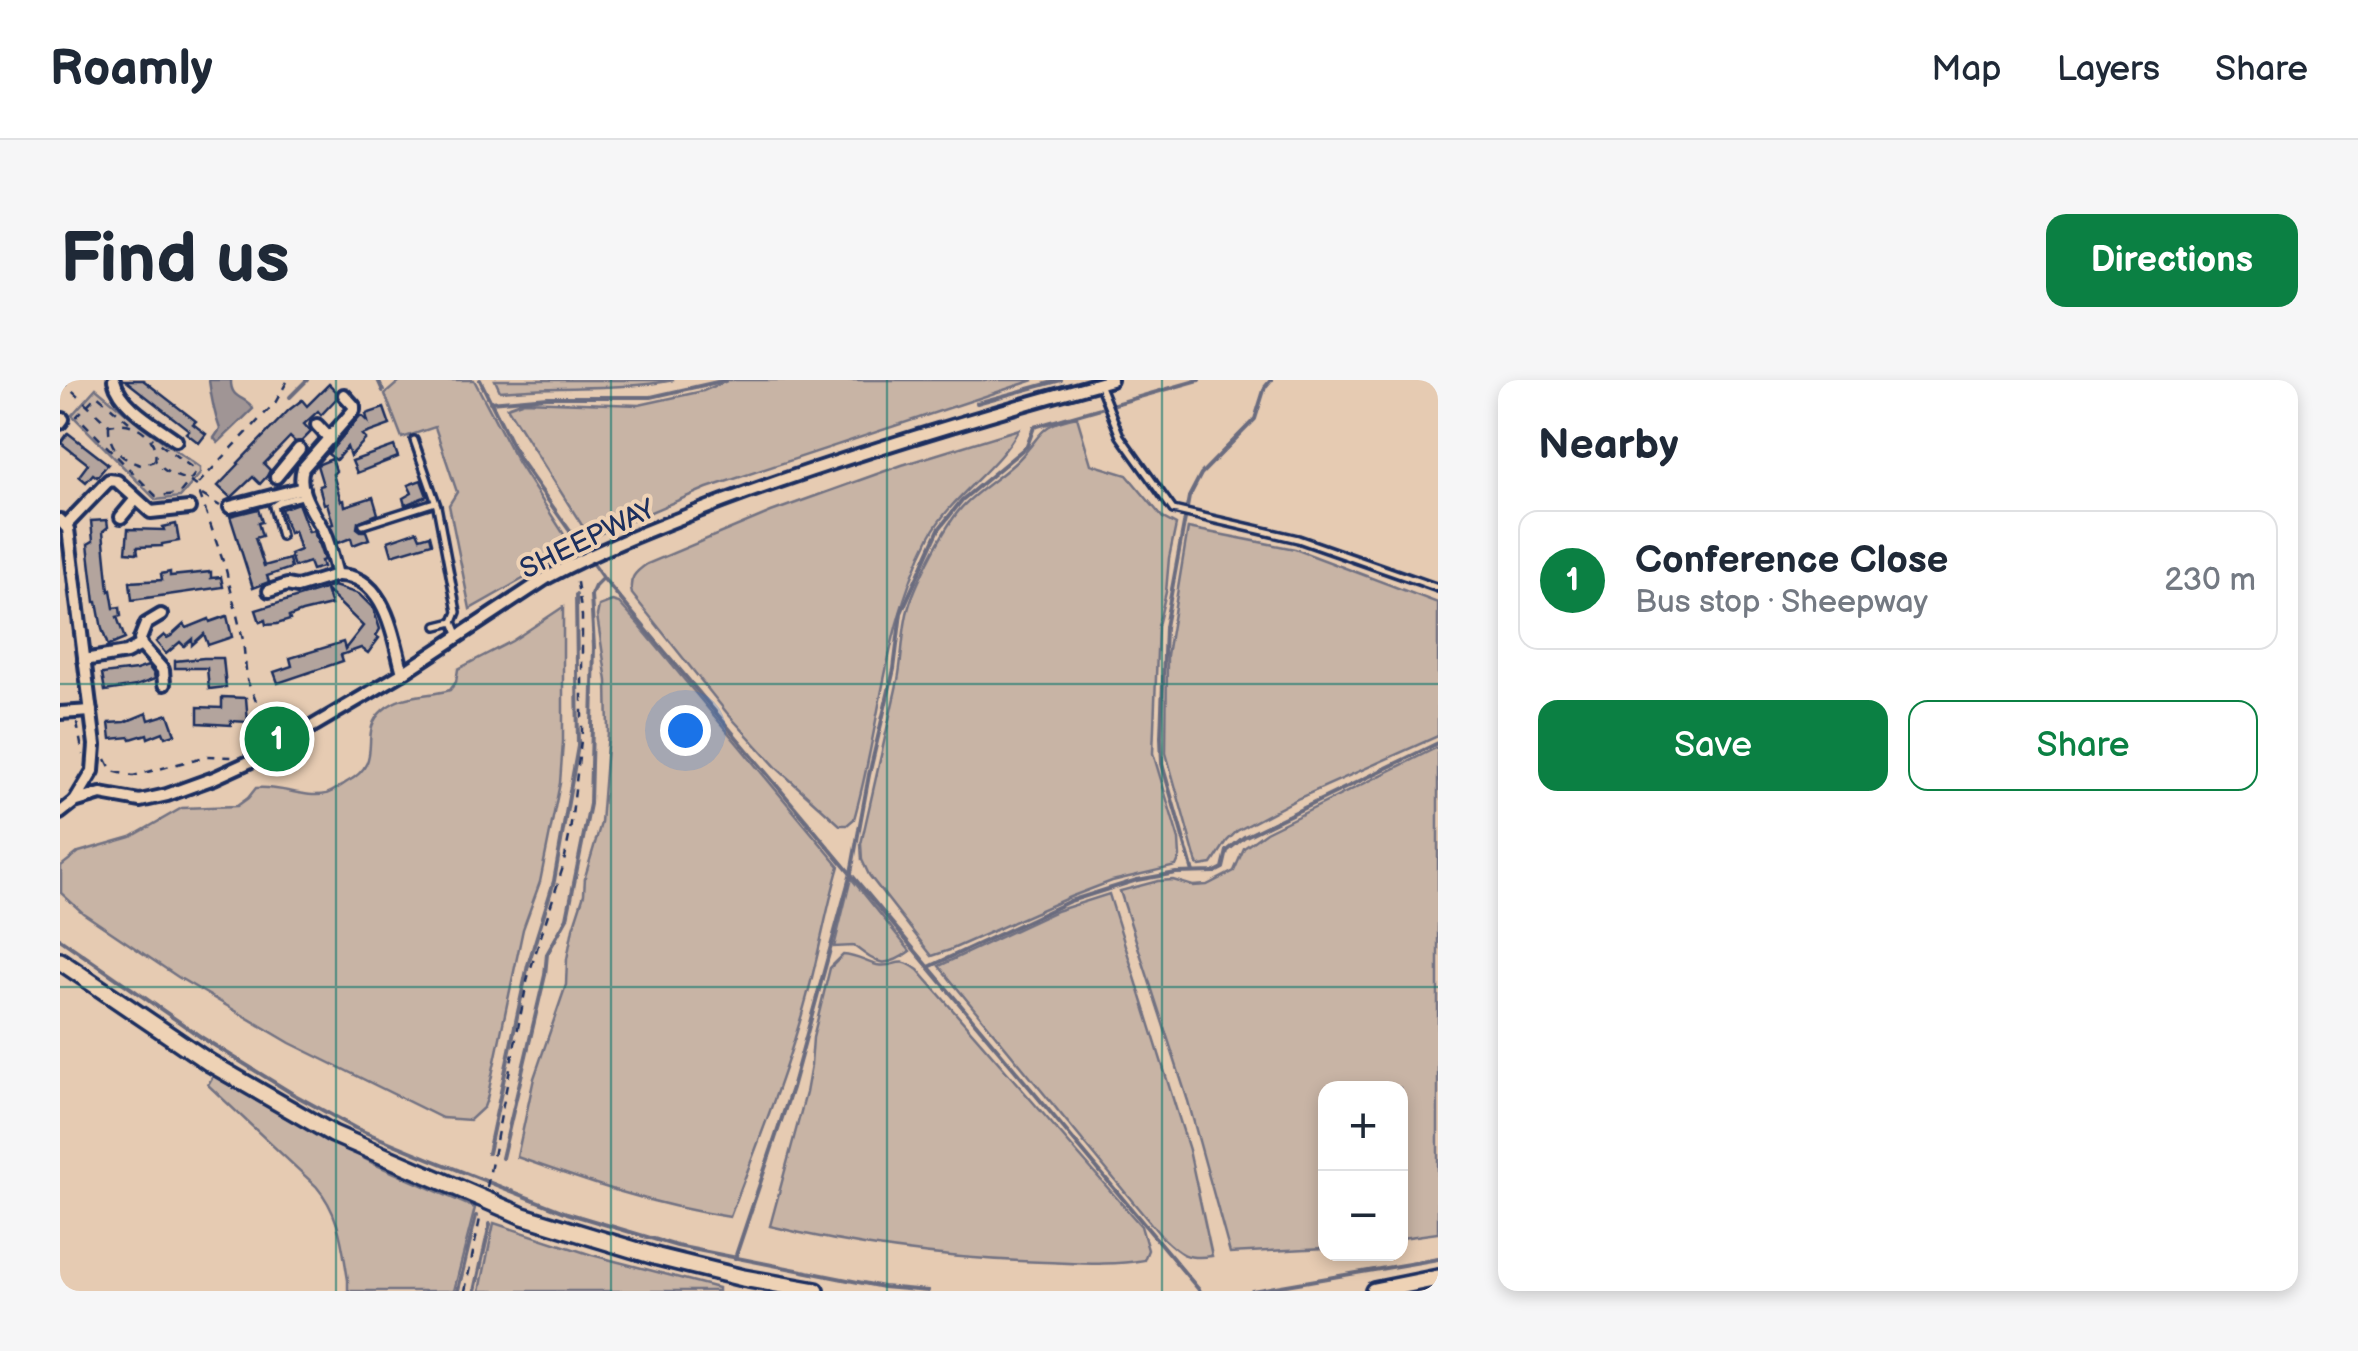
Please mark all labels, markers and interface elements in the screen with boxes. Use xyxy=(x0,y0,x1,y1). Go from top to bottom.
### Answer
text: Roamly xyxy=(50,41,213,98)
text: Map xyxy=(1931,48,2002,91)
text: Layers xyxy=(2057,48,2160,91)
text: Share xyxy=(2215,48,2308,91)
button: Directions xyxy=(2046,214,2298,307)
text: Find us xyxy=(60,218,290,302)
text: Nearby xyxy=(1538,420,1678,471)
street label: SHEEPWAY xyxy=(515,492,661,586)
text: Conference Close xyxy=(1635,538,1948,583)
text: 1 xyxy=(1566,561,1579,600)
text: 230 m xyxy=(2164,561,2256,600)
text: Bus stop · Sheepway xyxy=(1635,583,1928,622)
button: Save xyxy=(1538,700,1888,791)
button: Share xyxy=(1908,700,2258,791)
pin: 1 xyxy=(244,702,310,776)
your location xyxy=(660,705,711,756)
map controls xyxy=(1318,1081,1408,1261)
button: + xyxy=(1318,1081,1408,1171)
button: − xyxy=(1318,1171,1408,1261)

